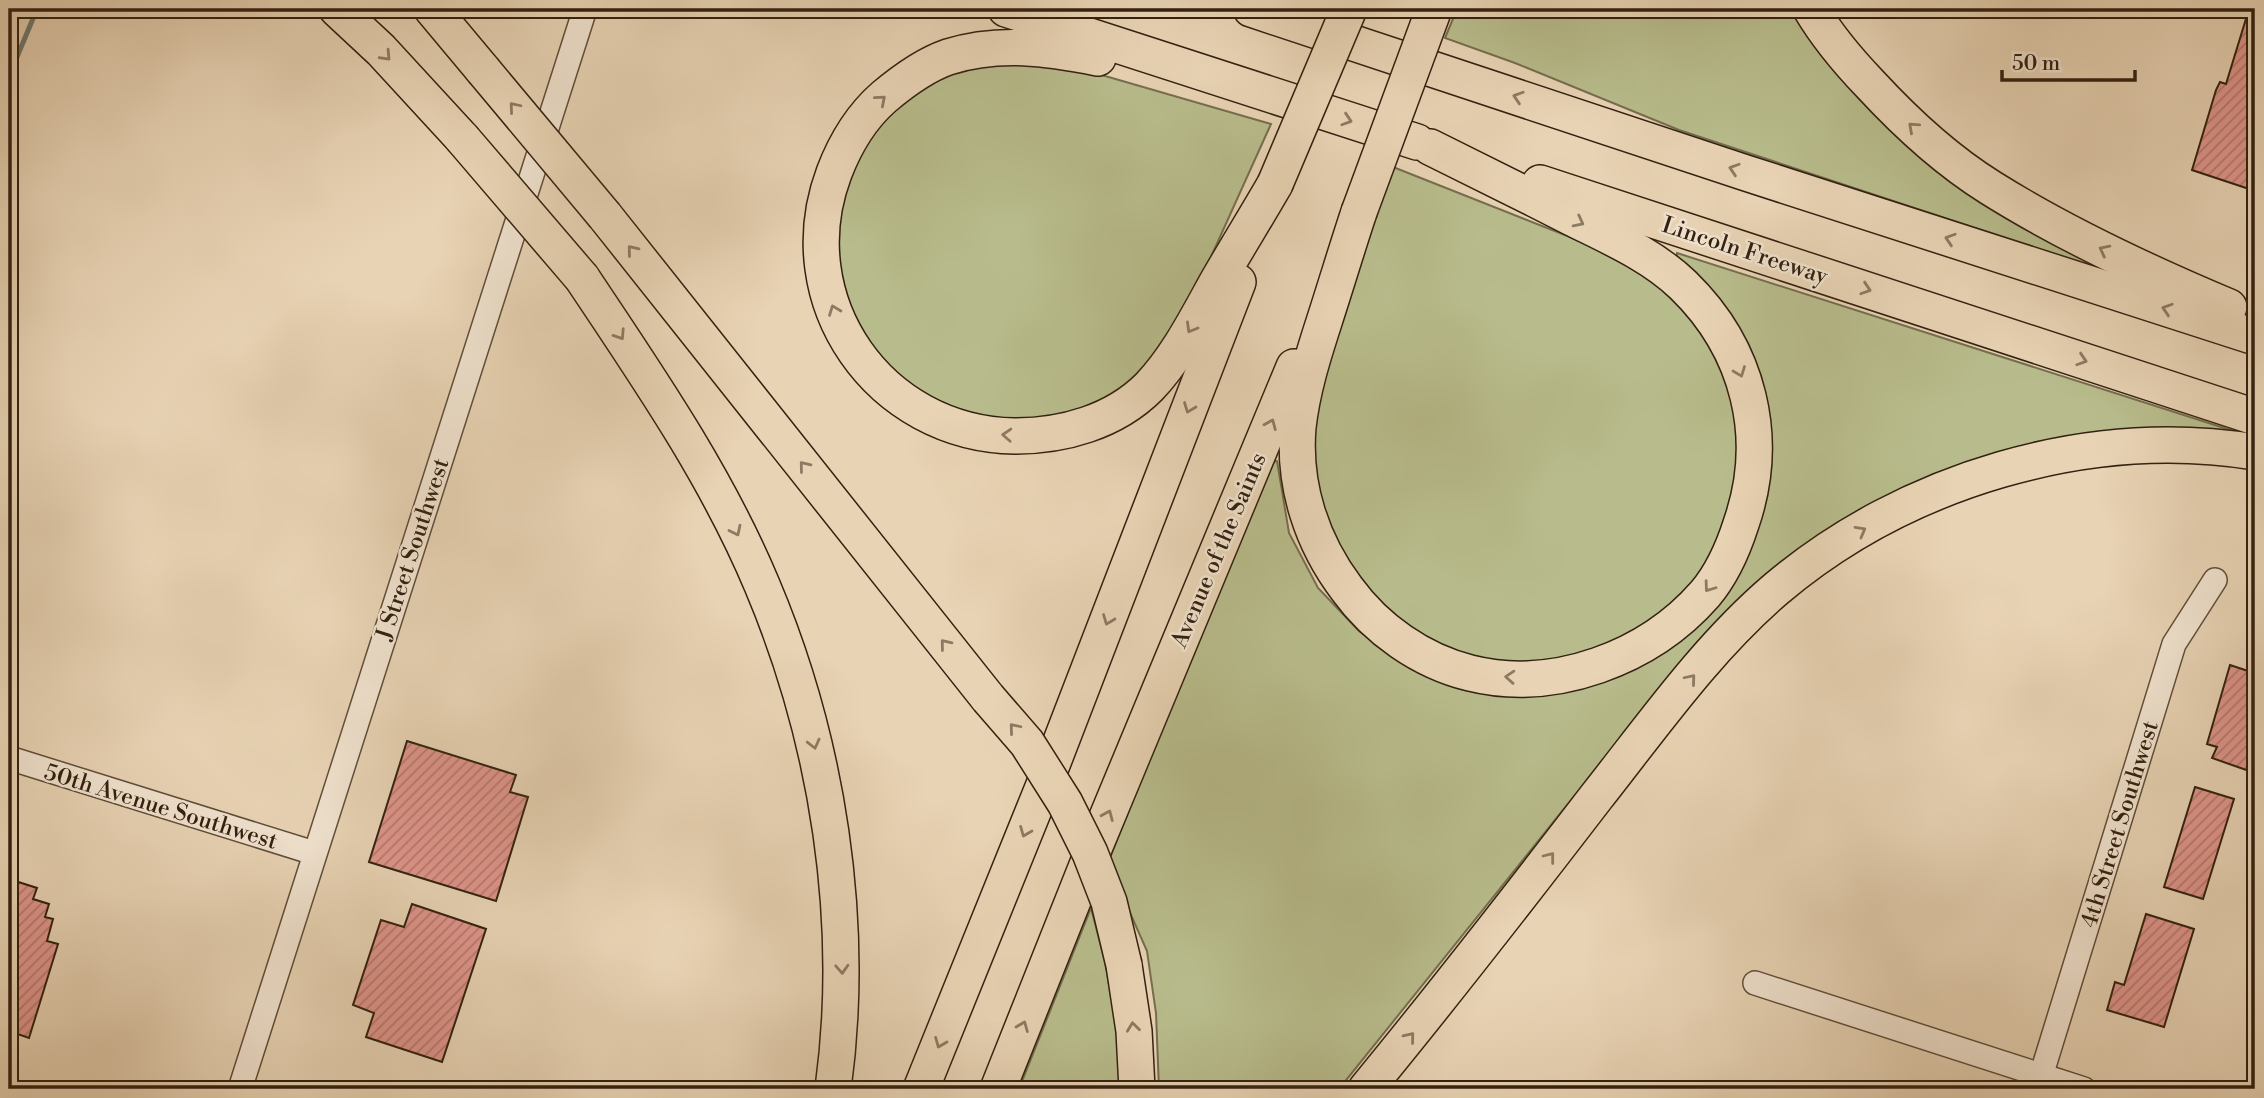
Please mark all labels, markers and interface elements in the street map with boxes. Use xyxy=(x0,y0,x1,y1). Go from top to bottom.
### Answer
scale bar xyxy=(2002,38,2134,82)
one-way arrow xyxy=(378,48,391,61)
text: 50 m xyxy=(2012,51,2060,77)
one-way arrow xyxy=(1513,91,1525,105)
one-way arrow xyxy=(872,96,885,108)
one-way arrow xyxy=(509,103,522,115)
one-way arrow xyxy=(1340,111,1352,126)
one-way arrow xyxy=(1908,123,1921,135)
one-way arrow xyxy=(1728,163,1741,177)
street label: Lincoln Freeway xyxy=(1658,211,1832,291)
one-way arrow xyxy=(1572,213,1584,227)
one-way arrow xyxy=(1945,232,1957,247)
one-way arrow xyxy=(2099,244,2111,258)
one-way arrow xyxy=(627,245,640,257)
one-way arrow xyxy=(1859,281,1871,296)
one-way arrow xyxy=(2161,302,2173,317)
one-way arrow xyxy=(828,304,842,316)
one-way arrow xyxy=(1187,320,1200,333)
one-way arrow xyxy=(612,327,624,340)
one-way arrow xyxy=(2075,352,2087,366)
one-way arrow xyxy=(1732,366,1746,378)
one-way arrow xyxy=(1184,401,1198,413)
one-way arrow xyxy=(1262,418,1276,430)
one-way arrow xyxy=(1001,428,1012,443)
street label: Avenue of the Saints xyxy=(1165,449,1273,653)
street label: J Street Southwest xyxy=(370,455,456,645)
one-way arrow xyxy=(799,462,812,474)
one-way arrow xyxy=(727,524,741,536)
one-way arrow xyxy=(1854,526,1867,539)
one-way arrow xyxy=(1704,580,1717,592)
one-way arrow xyxy=(1102,614,1116,626)
one-way arrow xyxy=(941,640,954,652)
one-way arrow xyxy=(1504,670,1515,685)
one-way arrow xyxy=(1683,674,1695,687)
street label: 4th Street Southwest xyxy=(2075,718,2165,931)
one-way arrow xyxy=(1010,723,1022,736)
one-way arrow xyxy=(806,738,820,750)
street label: 50th Avenue Southwest xyxy=(41,758,281,856)
one-way arrow xyxy=(1100,810,1114,822)
one-way arrow xyxy=(1020,826,1034,838)
one-way arrow xyxy=(1541,853,1554,865)
one-way arrow xyxy=(834,964,849,975)
one-way arrow xyxy=(1015,1021,1029,1033)
one-way arrow xyxy=(1126,1021,1141,1032)
one-way arrow xyxy=(1401,1032,1414,1044)
one-way arrow xyxy=(934,1037,948,1049)

